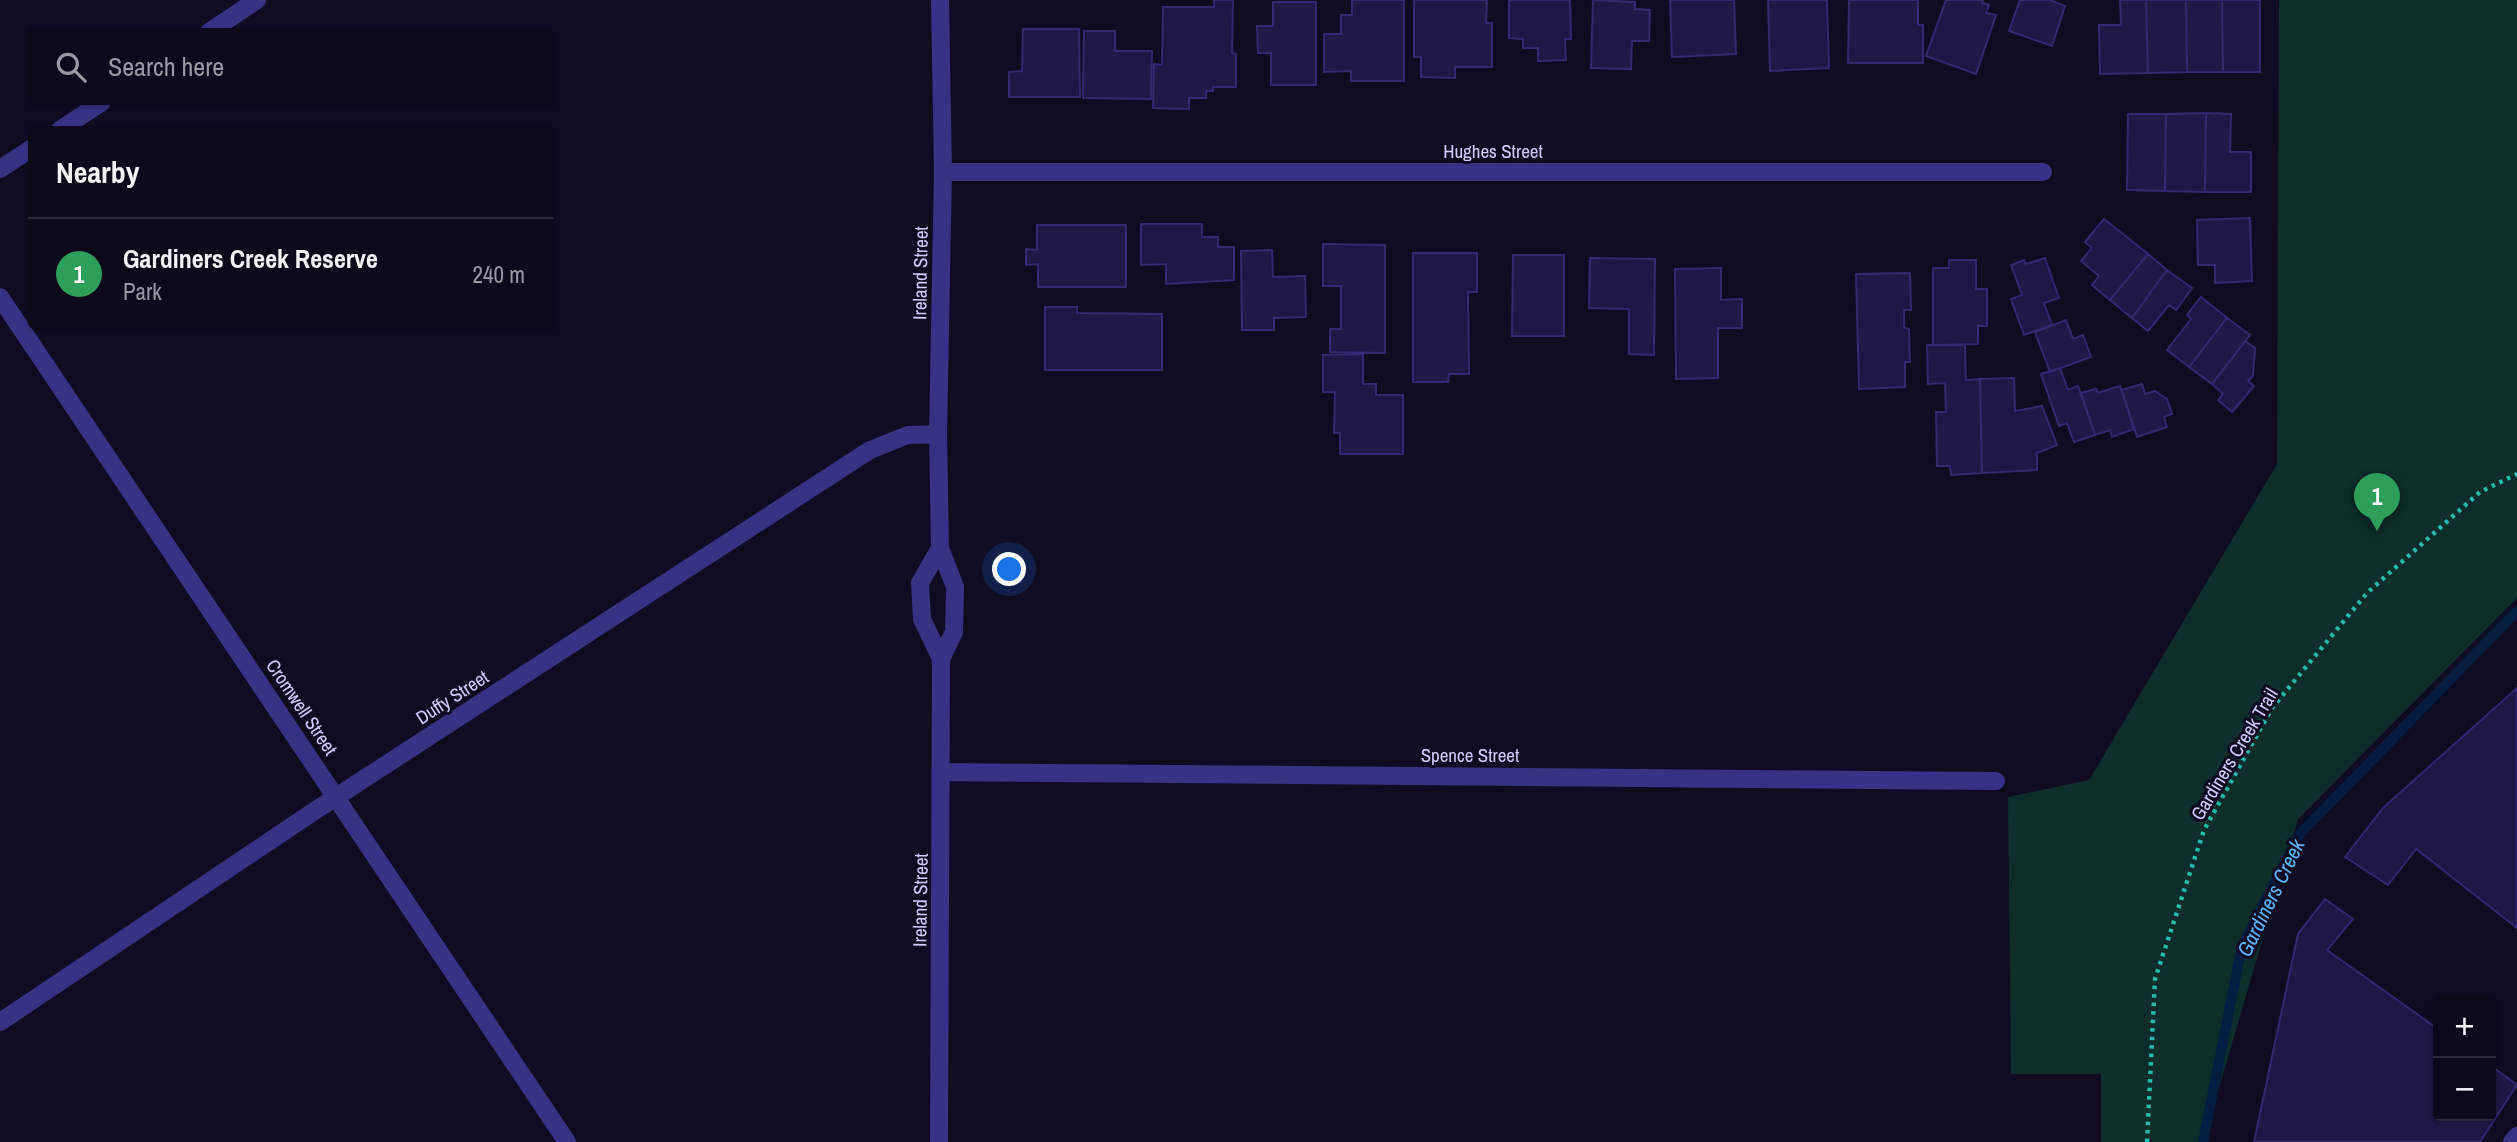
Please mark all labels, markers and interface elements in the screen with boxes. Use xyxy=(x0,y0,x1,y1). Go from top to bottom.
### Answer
search box xyxy=(28,28,553,105)
icon: search xyxy=(52,48,90,86)
text: Search here xyxy=(108,49,224,84)
street label: Hughes Street xyxy=(1443,138,1543,164)
text: Nearby xyxy=(56,152,139,192)
street label: Ireland Street xyxy=(906,225,934,320)
text: Gardiners Creek Reserve xyxy=(123,241,378,276)
text: 1 xyxy=(74,259,84,290)
text: 240 m xyxy=(473,259,525,290)
text: Park xyxy=(123,276,162,307)
pin: 1 xyxy=(2354,473,2400,531)
your location xyxy=(992,552,1026,586)
street label: Cromwell Street xyxy=(260,654,344,761)
street label: Duffy Street xyxy=(411,663,494,730)
street label: Gardiners Creek Trail xyxy=(2184,683,2284,825)
street label: Spence Street xyxy=(1421,742,1520,768)
water label: Gardiners Creek xyxy=(2230,833,2312,961)
street label: Ireland Street xyxy=(906,852,934,947)
map controls xyxy=(2433,995,2496,1121)
button: + xyxy=(2433,995,2496,1058)
button: − xyxy=(2433,1058,2496,1121)

